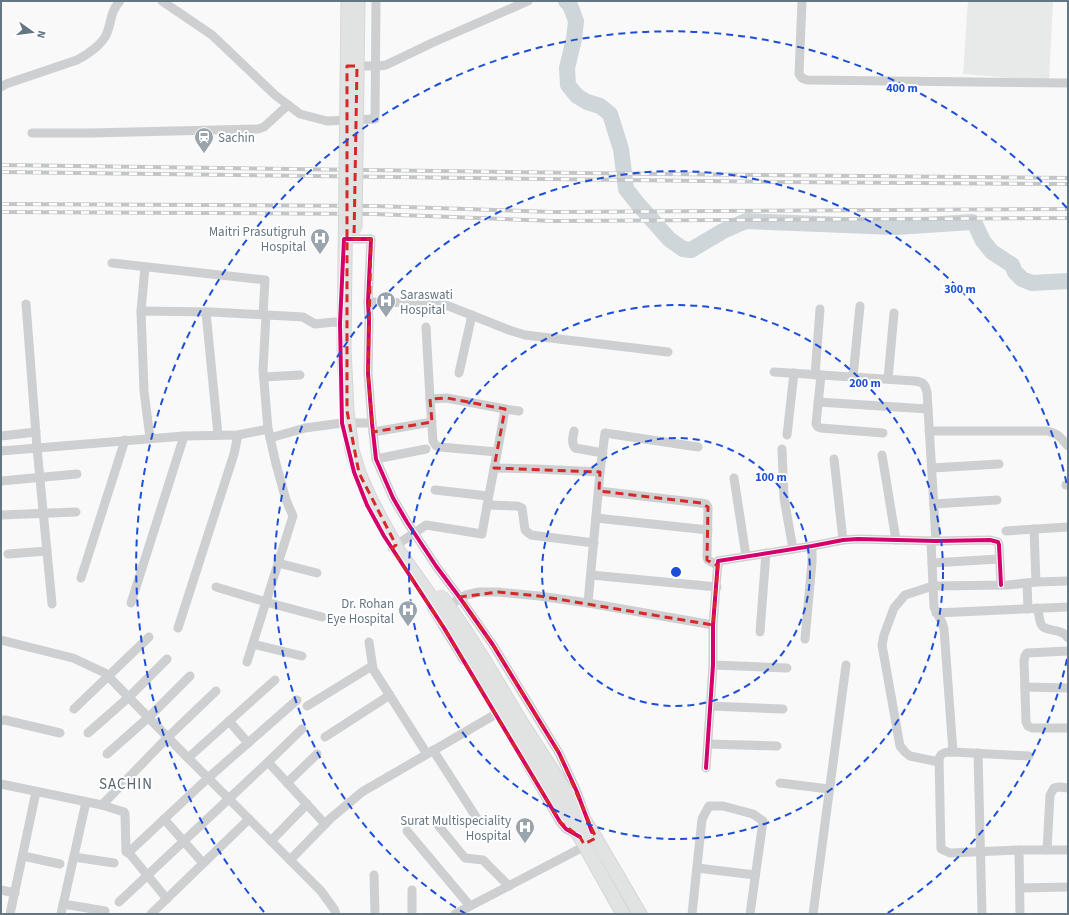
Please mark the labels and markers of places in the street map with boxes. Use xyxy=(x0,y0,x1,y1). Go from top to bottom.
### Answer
station icon: Sachin xyxy=(193,126,215,154)
place label: Sachin xyxy=(218,129,255,147)
place label: Maitri Prasutigruh Hospital xyxy=(209,223,306,256)
hospital icon: Maitri Prasutigruh Hospital xyxy=(309,227,331,255)
place label: Saraswati Hospital xyxy=(400,286,453,319)
hospital icon: Saraswati Hospital xyxy=(375,290,397,318)
centre of rings xyxy=(669,565,683,579)
place label: Dr. Rohan Eye Hospital xyxy=(327,595,394,628)
hospital icon: Dr. Rohan Eye Hospital xyxy=(397,599,419,627)
place label: Surat Multispeciality Hospital xyxy=(400,812,511,845)
hospital icon: Surat Multispeciality Hospital xyxy=(514,816,536,844)

